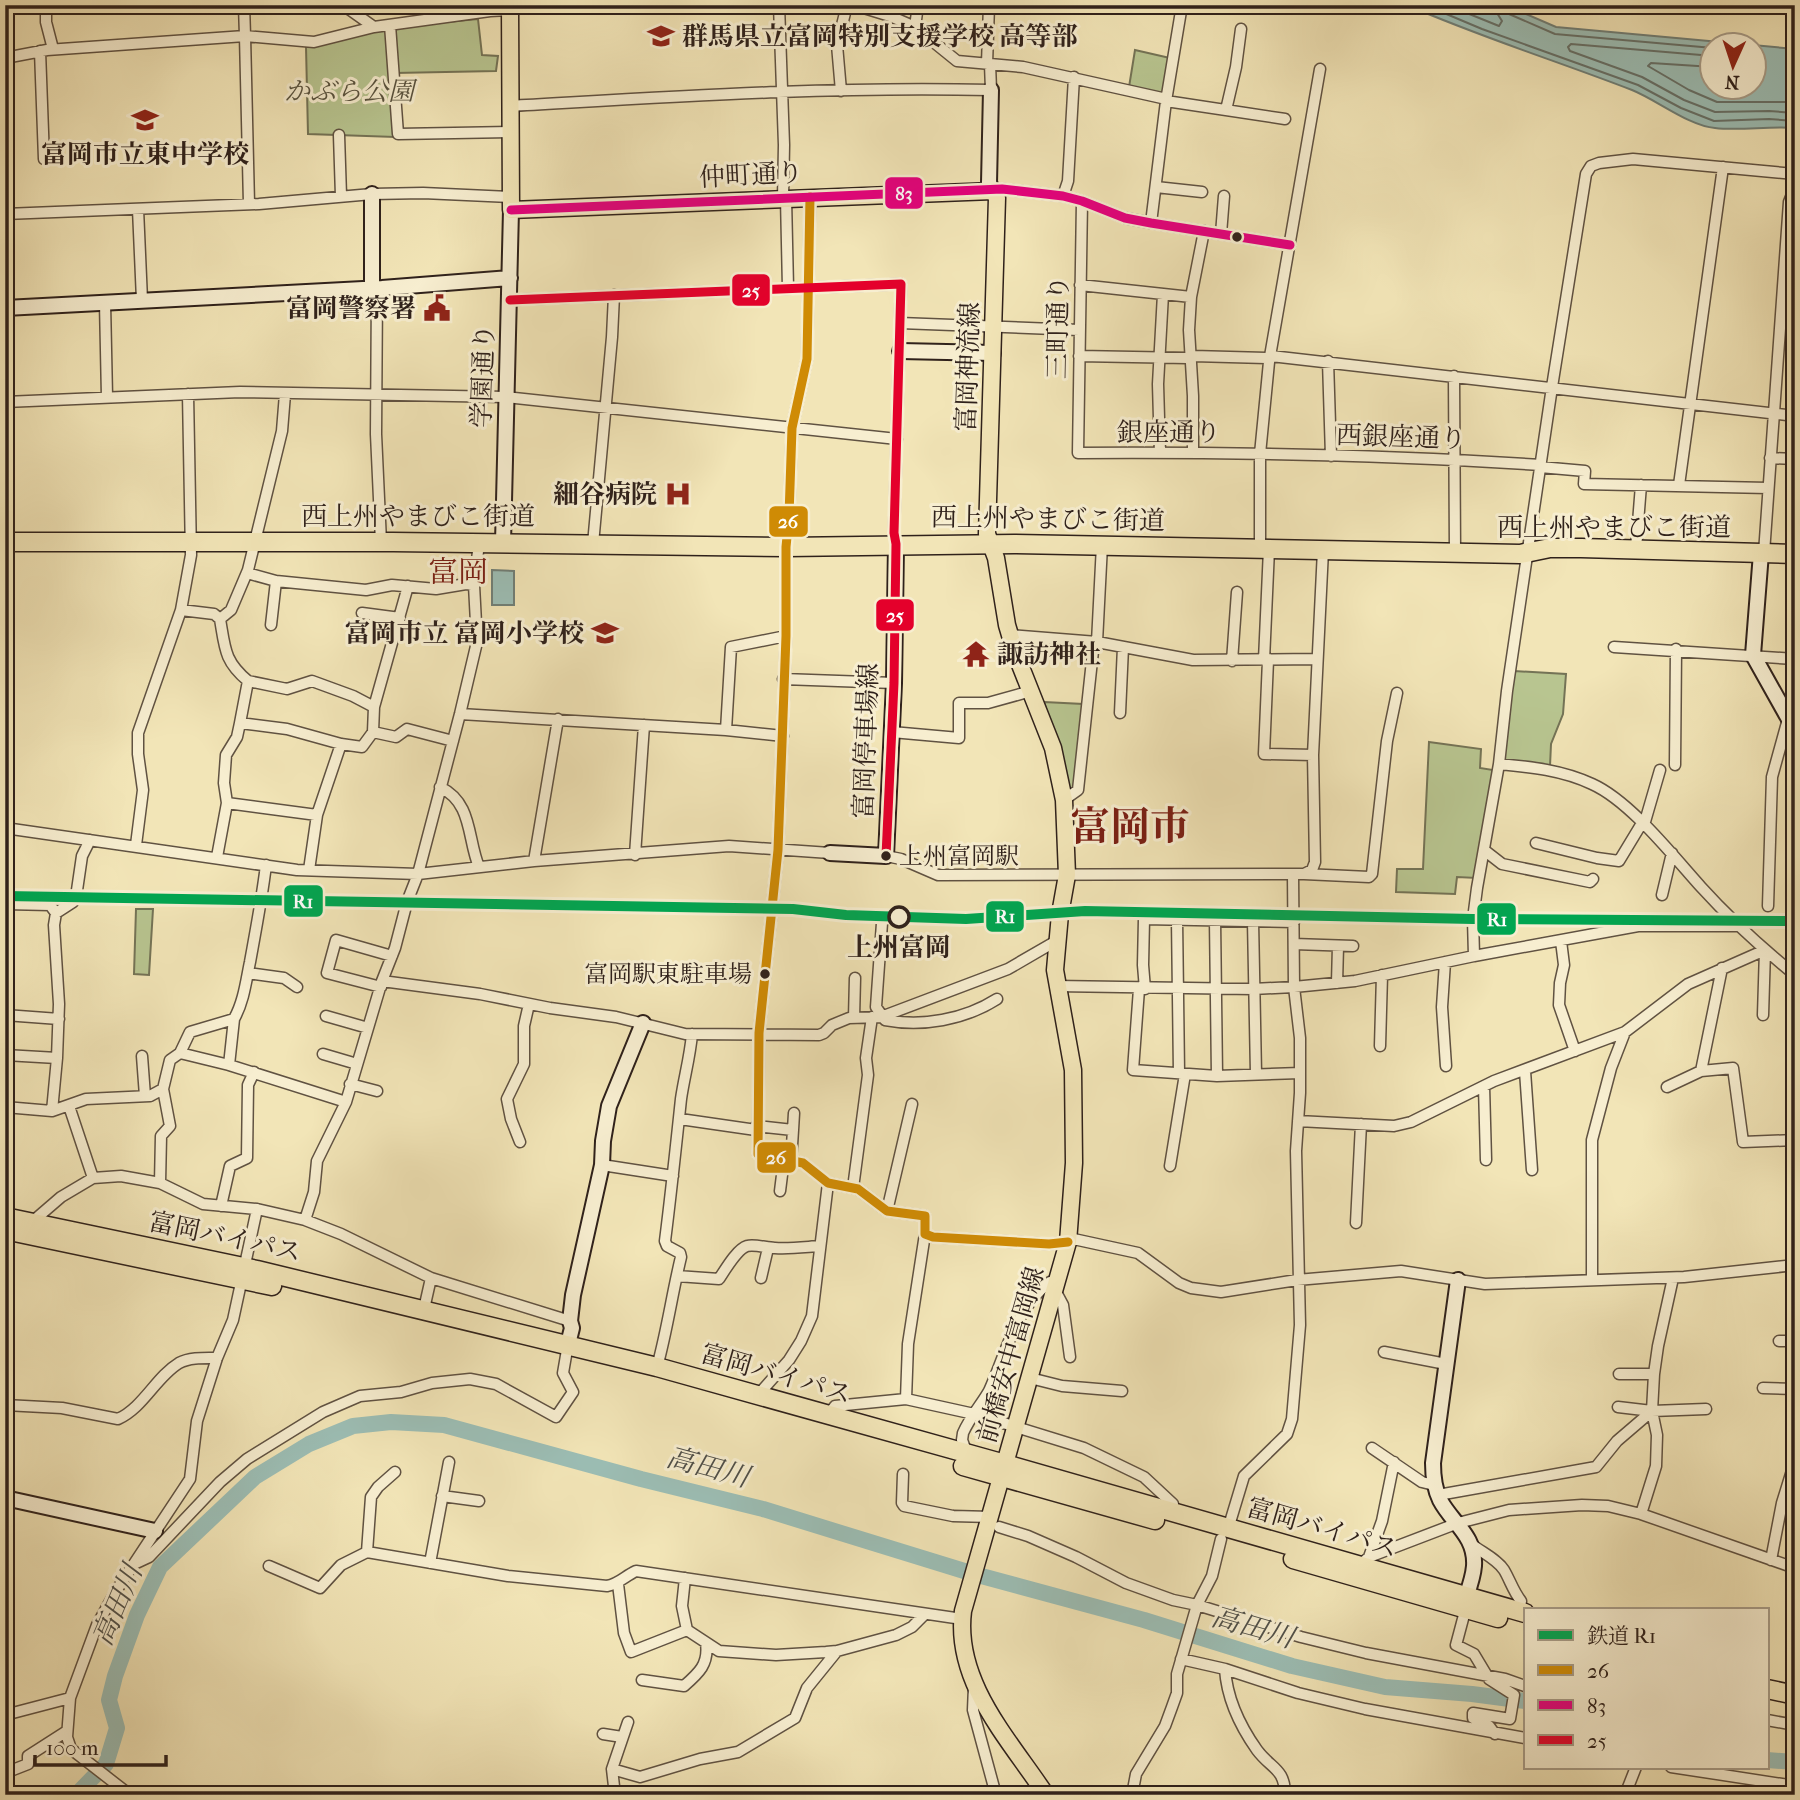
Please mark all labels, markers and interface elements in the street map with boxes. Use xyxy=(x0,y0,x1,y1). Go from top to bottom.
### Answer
school or university icon: 群馬県立富岡特別支援学校 高等部 xyxy=(646,21,676,51)
place label: 群馬県立富岡特別支援学校 高等部 xyxy=(682,21,1078,52)
north arrow xyxy=(1699,32,1769,102)
text: N xyxy=(1724,71,1740,93)
park label: かぶら公園 xyxy=(284,76,418,107)
school or university icon: 富岡市立東中学校 xyxy=(130,105,160,135)
place label: 富岡市立東中学校 xyxy=(41,139,249,170)
street label: 仲町通り xyxy=(698,157,804,193)
line badge: 83 xyxy=(884,176,924,210)
text: 83 xyxy=(895,183,913,205)
unlabelled marker xyxy=(1230,230,1244,244)
line badge: 25 xyxy=(731,273,771,307)
street label: 三町通り xyxy=(1042,275,1074,379)
text: 25 xyxy=(742,280,760,302)
place label: 富岡警察署 xyxy=(286,293,416,324)
public building icon: 富岡警察署 xyxy=(422,293,452,323)
street label: 富岡神流線 xyxy=(950,301,986,433)
street label: 学園通り xyxy=(466,323,500,429)
street label: 銀座通り xyxy=(1117,417,1221,448)
street label: 西銀座通り xyxy=(1335,419,1467,455)
place label: 細谷病院 xyxy=(553,479,657,510)
hospital icon: 細谷病院 xyxy=(663,479,693,509)
street label: 西上州やまびこ街道 xyxy=(301,501,535,532)
street label: 西上州やまびこ街道 xyxy=(931,501,1165,537)
line badge: 26 xyxy=(768,505,809,538)
text: 26 xyxy=(778,511,799,533)
street label: 西上州やまびこ街道 xyxy=(1497,512,1731,543)
district label: 富岡 xyxy=(428,555,488,590)
line badge: 25 xyxy=(875,598,915,632)
text: 25 xyxy=(886,605,904,627)
place label: 富岡市立 富岡小学校 xyxy=(344,618,584,649)
school or university icon: 富岡市立 富岡小学校 xyxy=(590,618,620,648)
temple icon: 諏訪神社 xyxy=(961,639,991,669)
place label: 諏訪神社 xyxy=(997,639,1101,670)
street label: 富岡停車場線 xyxy=(848,662,884,820)
district label: 富岡市 xyxy=(1070,804,1190,850)
place label: 上州富岡駅 xyxy=(899,842,1019,870)
marker: 上州富岡駅 xyxy=(879,849,893,863)
line badge: R1 xyxy=(283,884,324,918)
text: R1 xyxy=(293,891,313,913)
line badge: R1 xyxy=(985,900,1025,933)
line badge: R1 xyxy=(1476,902,1517,936)
marker: 上州富岡 xyxy=(888,906,910,928)
text: R1 xyxy=(995,906,1015,928)
text: R1 xyxy=(1487,909,1507,931)
place label: 上州富岡 xyxy=(847,932,951,963)
place label: 富岡駅東駐車場 xyxy=(584,960,752,988)
marker: 富岡駅東駐車場 xyxy=(758,967,772,981)
line badge: 26 xyxy=(756,1141,797,1174)
text: 26 xyxy=(766,1147,787,1169)
street label: 富岡バイパス xyxy=(146,1206,304,1268)
street label: 前橋安中富岡線 xyxy=(971,1263,1051,1447)
street label: 富岡バイパス xyxy=(697,1338,855,1410)
water label: 高田川 xyxy=(663,1440,756,1495)
street label: 富岡バイパス xyxy=(1243,1492,1401,1564)
water label: 高田川 xyxy=(85,1557,150,1650)
water label: 高田川 xyxy=(1208,1600,1301,1655)
legend xyxy=(1524,1608,1769,1769)
text: 鉄道 R1 xyxy=(1587,1624,1656,1648)
text: 26 xyxy=(1587,1659,1610,1683)
text: 83 xyxy=(1587,1694,1606,1718)
scale bar xyxy=(35,1723,166,1767)
text: 25 xyxy=(1587,1729,1607,1753)
text: 100 m xyxy=(46,1736,99,1760)

